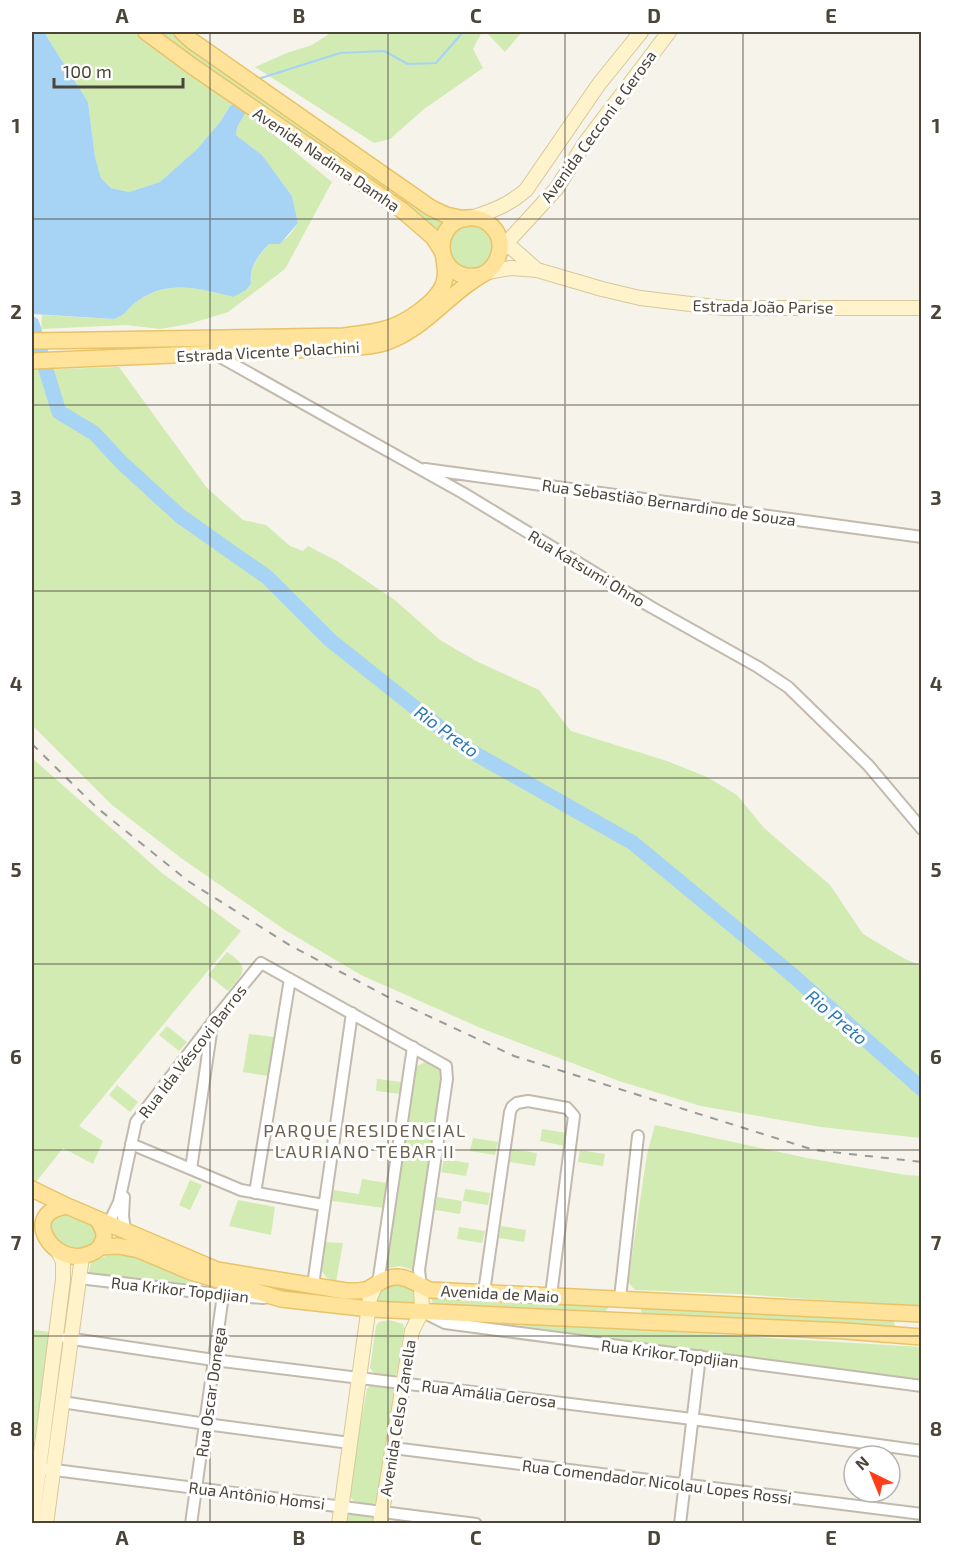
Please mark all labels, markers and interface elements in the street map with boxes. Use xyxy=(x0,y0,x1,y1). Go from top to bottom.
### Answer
text: A xyxy=(115,3,129,27)
text: B xyxy=(293,3,305,27)
text: C xyxy=(470,3,482,27)
text: D xyxy=(647,3,661,27)
text: E xyxy=(825,3,837,27)
street label: Avenida Cecconi e Gerosa xyxy=(536,46,660,206)
scale bar xyxy=(54,51,183,89)
text: 100 m xyxy=(63,60,112,82)
street label: Avenida Nadima Damha xyxy=(250,103,404,215)
text: 1 xyxy=(12,113,20,137)
text: 1 xyxy=(932,113,940,137)
street label: Estrada João Parise xyxy=(692,295,834,317)
text: 2 xyxy=(10,299,22,323)
text: 2 xyxy=(930,299,942,323)
street label: Estrada Vicente Polachini xyxy=(176,337,360,365)
street label: Rua Sebastião Bernardino de Souza xyxy=(541,475,797,529)
text: 3 xyxy=(10,485,22,509)
text: 3 xyxy=(930,485,942,509)
street label: Rua Katsumi Ohno xyxy=(525,526,649,610)
text: 4 xyxy=(10,671,23,695)
text: 4 xyxy=(930,671,943,695)
water label: Rio Preto xyxy=(411,700,483,762)
text: 5 xyxy=(10,857,22,881)
text: 5 xyxy=(930,857,942,881)
street label: Rua Ida Véscovi Barros xyxy=(134,981,250,1121)
water label: Rio Preto xyxy=(802,985,872,1049)
text: 6 xyxy=(10,1044,22,1068)
text: 6 xyxy=(930,1044,942,1068)
district label: PARQUE RESIDENCIAL LAURIANO TEBAR II xyxy=(263,1119,467,1162)
text: 7 xyxy=(11,1230,22,1254)
text: 7 xyxy=(931,1230,942,1254)
street label: Rua Krikor Topdjian xyxy=(110,1272,250,1307)
street label: Avenida de Maio xyxy=(440,1280,560,1306)
street label: Rua Oscar Donega xyxy=(191,1325,229,1459)
street label: Rua Krikor Topdjian xyxy=(600,1335,740,1372)
street label: Avenida Celso Zanella xyxy=(375,1338,419,1498)
street label: Rua Amália Gerosa xyxy=(421,1375,557,1411)
text: 8 xyxy=(10,1416,22,1440)
text: 8 xyxy=(930,1416,942,1440)
north arrow xyxy=(842,1444,902,1504)
text: N xyxy=(851,1452,872,1474)
street label: Rua Comendador Nicolau Lopes Rossi xyxy=(521,1455,793,1507)
street label: Rua Antônio Homsi xyxy=(188,1477,326,1513)
text: A xyxy=(115,1525,129,1549)
text: B xyxy=(293,1525,305,1549)
text: C xyxy=(470,1525,482,1549)
text: D xyxy=(647,1525,661,1549)
text: E xyxy=(825,1525,837,1549)

